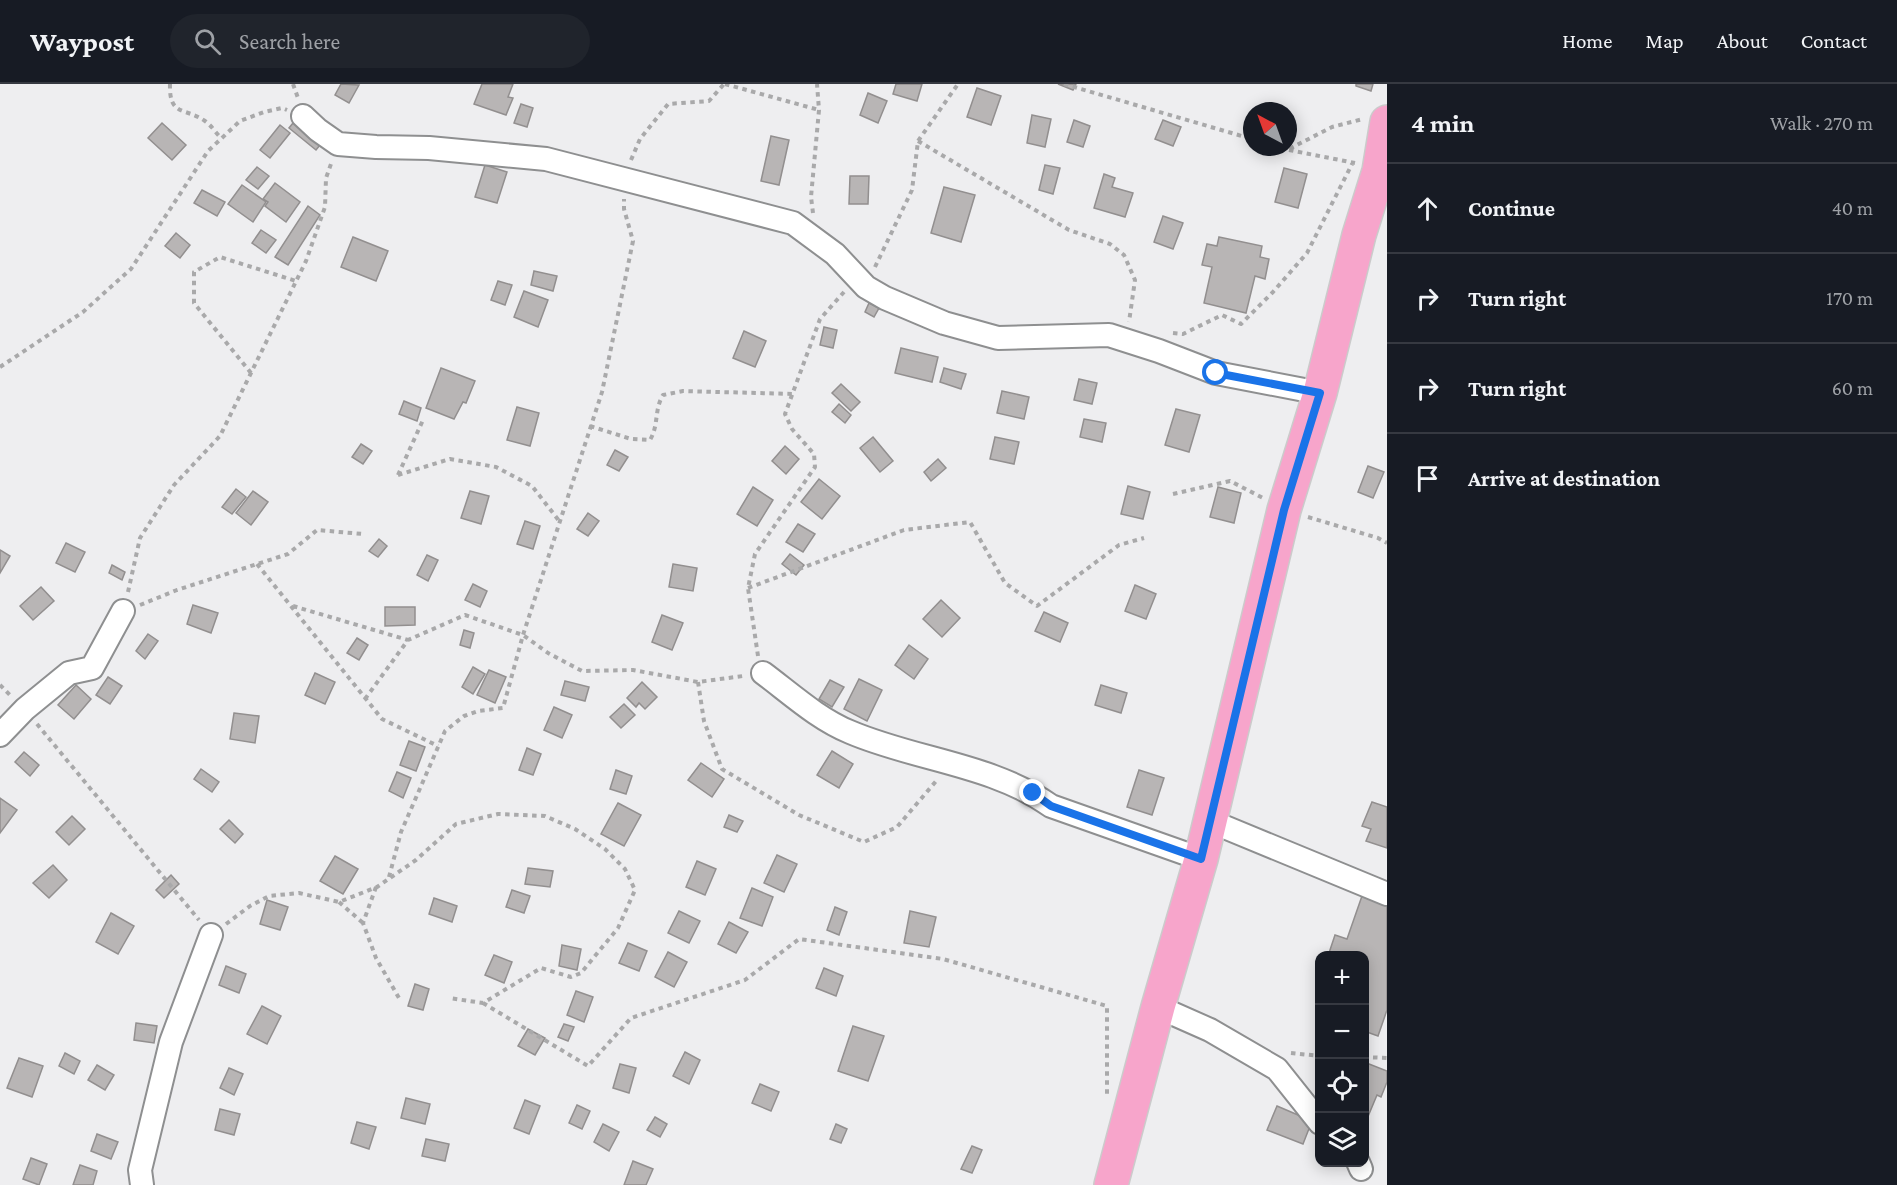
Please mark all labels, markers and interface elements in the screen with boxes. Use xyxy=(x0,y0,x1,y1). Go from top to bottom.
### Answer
search box xyxy=(170,14,590,68)
icon: search xyxy=(191,25,224,58)
text: Waypost xyxy=(30,26,134,57)
text: Search here xyxy=(239,29,340,54)
text: Home xyxy=(1562,29,1612,53)
text: Map xyxy=(1645,29,1684,53)
text: About xyxy=(1717,29,1768,53)
text: Contact xyxy=(1801,29,1867,53)
north arrow xyxy=(1243,102,1297,156)
text: 4 min xyxy=(1411,109,1475,138)
text: Walk · 270 m xyxy=(1770,112,1873,134)
icon: ahead xyxy=(1411,192,1444,225)
text: Continue xyxy=(1468,196,1555,221)
text: 40 m xyxy=(1832,197,1873,219)
icon: right xyxy=(1411,282,1444,315)
text: Turn right xyxy=(1468,286,1566,311)
text: 170 m xyxy=(1826,287,1873,309)
route start xyxy=(1202,359,1228,385)
icon: right xyxy=(1411,372,1444,405)
text: Turn right xyxy=(1468,376,1566,401)
text: 60 m xyxy=(1832,377,1873,399)
icon: arrive xyxy=(1411,462,1444,495)
text: Arrive at destination xyxy=(1468,466,1660,491)
route end xyxy=(1019,779,1045,805)
map controls xyxy=(1315,951,1369,1167)
button: + xyxy=(1315,951,1369,1005)
button: − xyxy=(1315,1005,1369,1059)
button: locate xyxy=(1315,1059,1369,1113)
button: layers xyxy=(1315,1113,1369,1167)

